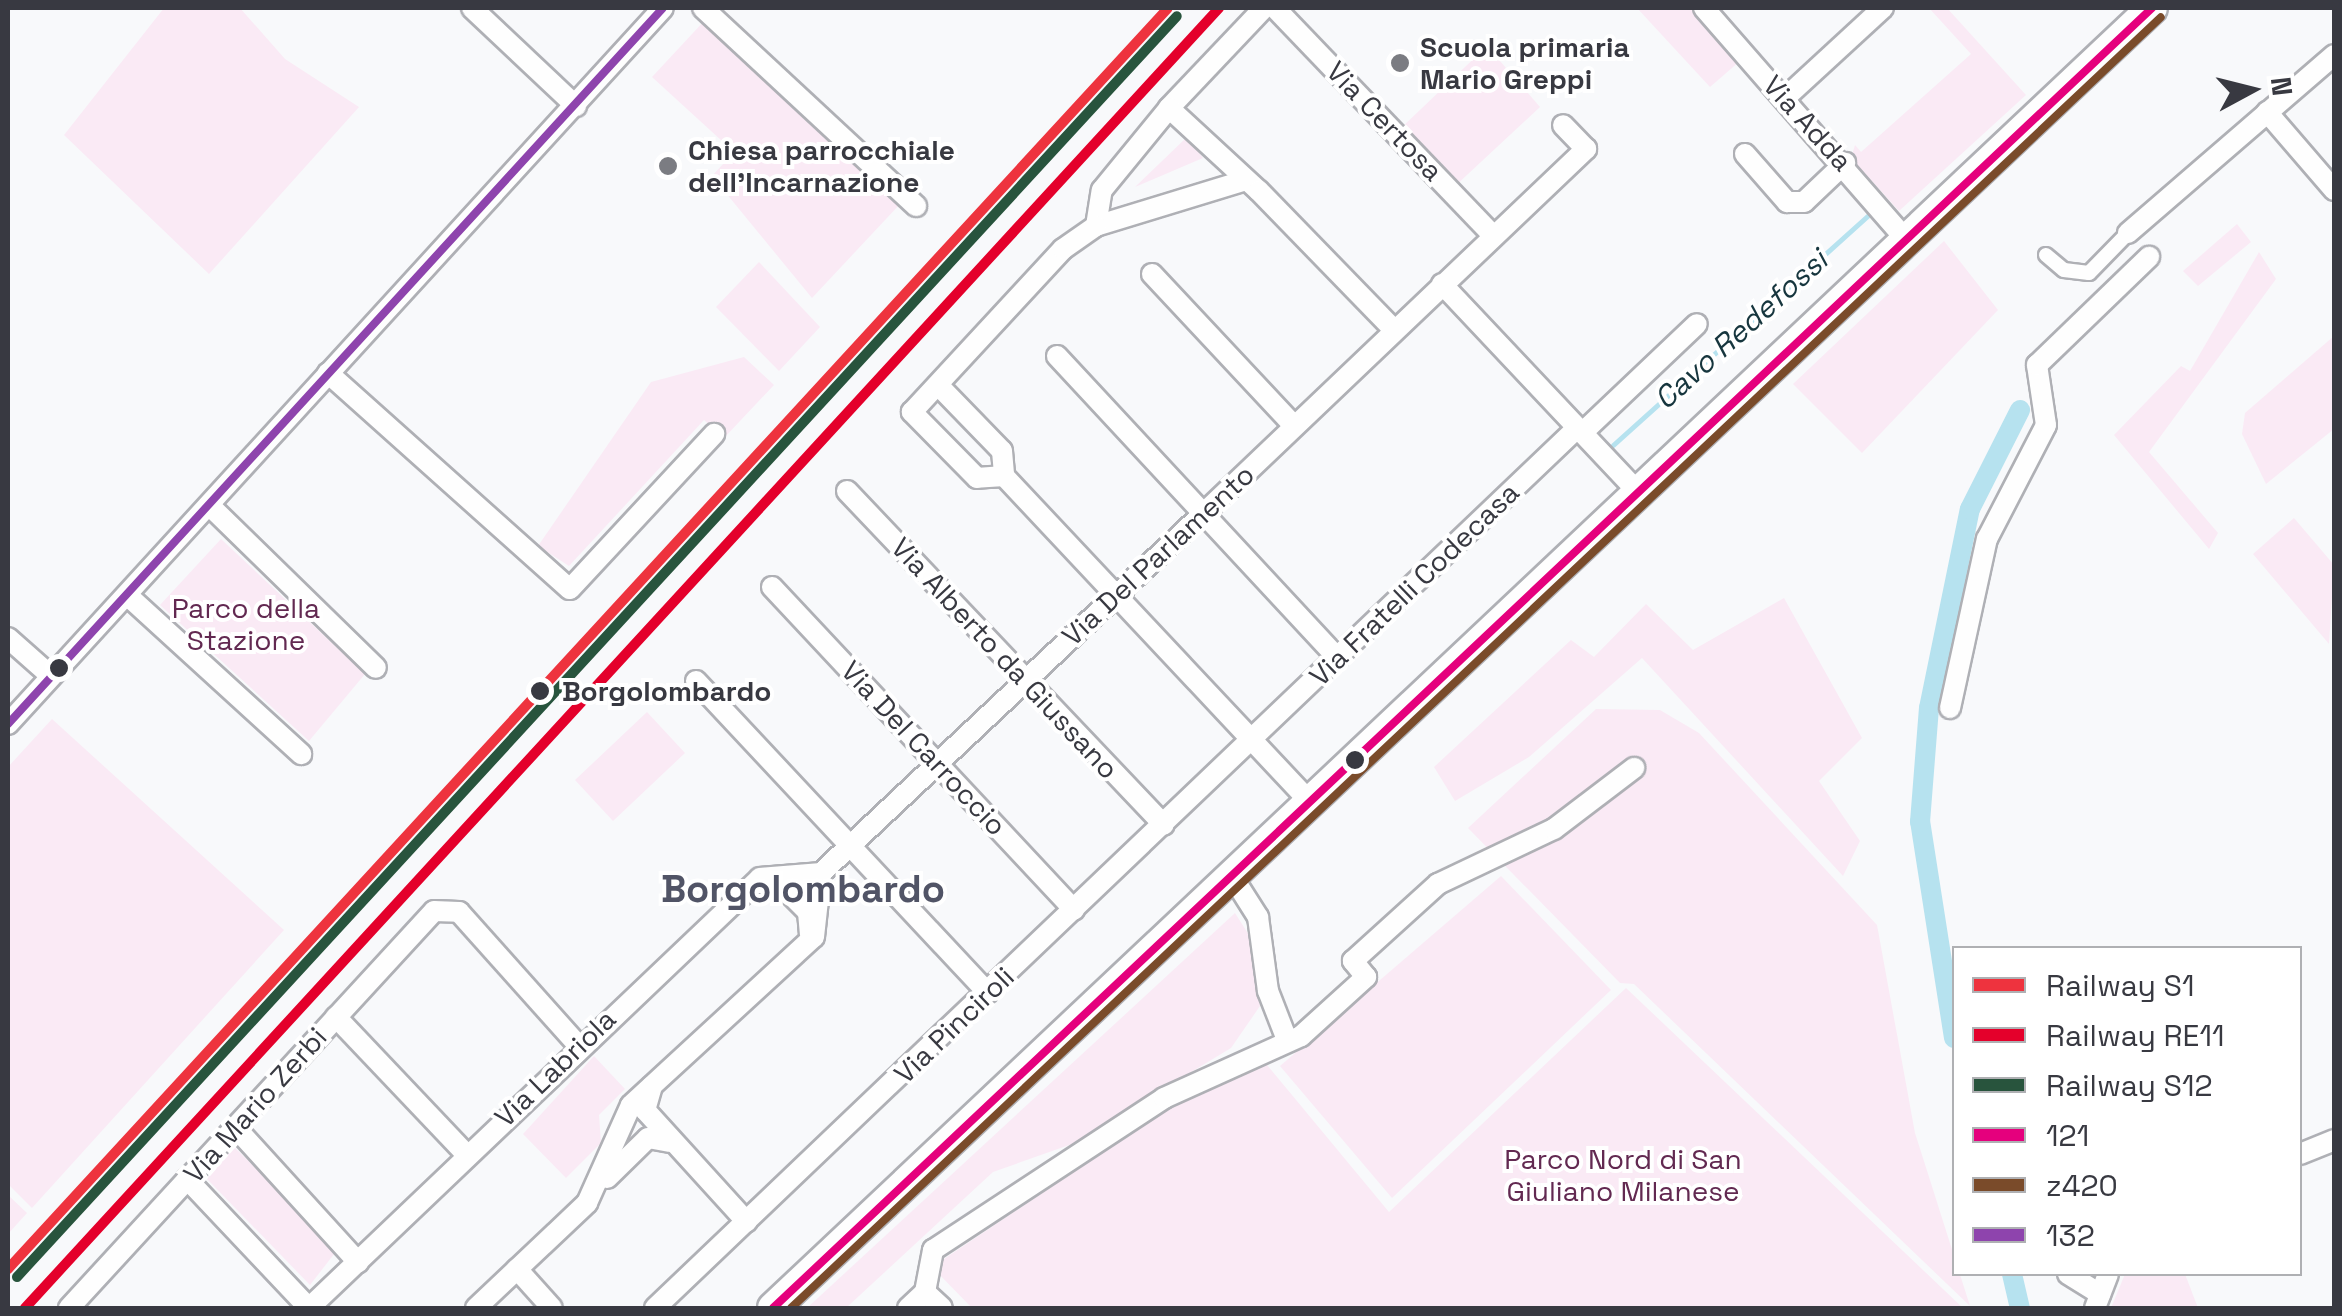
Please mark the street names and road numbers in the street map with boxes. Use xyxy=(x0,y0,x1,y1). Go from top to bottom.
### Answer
street label: Via Certosa xyxy=(1320,54,1450,188)
street label: Via Adda xyxy=(1756,68,1860,178)
street label: Via Del Parlamento xyxy=(1055,457,1261,653)
street label: Via Fratelli Codecasa xyxy=(1302,475,1526,693)
street label: Via Alberto da Giussano xyxy=(884,530,1126,786)
street label: Via Del Carroccio xyxy=(835,654,1013,842)
street label: Via Pinciroli xyxy=(887,960,1021,1090)
street label: Via Labriola xyxy=(488,1002,622,1134)
street label: Via Mario Zerbi xyxy=(176,1020,334,1190)

